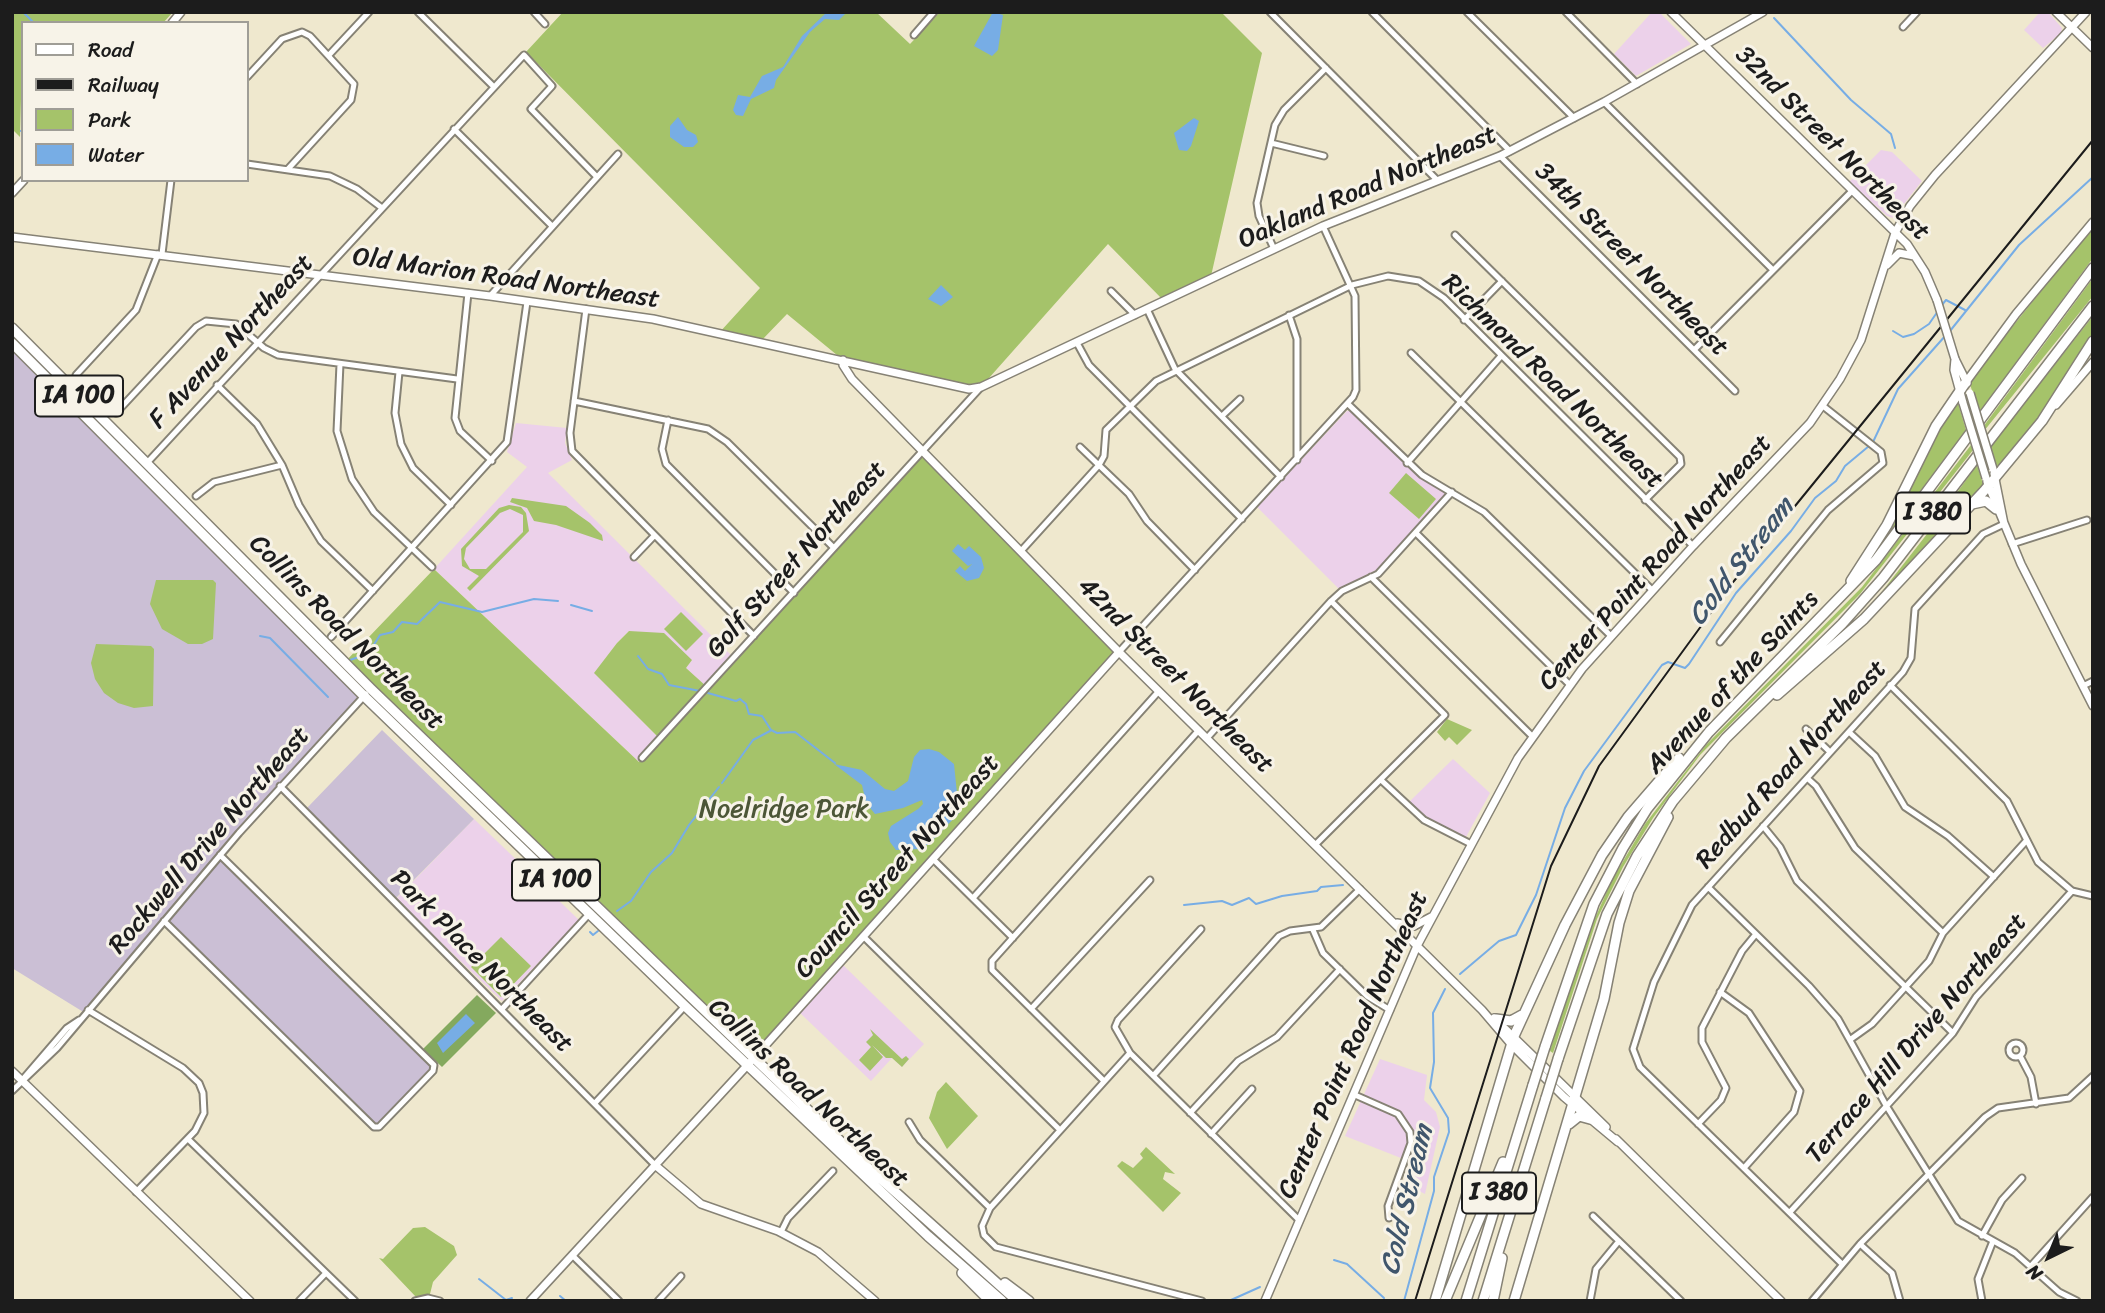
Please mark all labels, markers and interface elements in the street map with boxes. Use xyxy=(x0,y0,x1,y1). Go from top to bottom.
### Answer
legend xyxy=(21,21,248,182)
text: Road xyxy=(88,31,133,69)
street label: 32nd Street Northeast xyxy=(1728,40,1936,248)
text: Railway xyxy=(88,66,159,104)
text: Park xyxy=(88,101,131,139)
street label: Oakland Road Northeast xyxy=(1234,119,1502,257)
text: Water xyxy=(88,136,143,174)
street label: 34th Street Northeast xyxy=(1528,157,1734,363)
street label: Old Marion Road Northeast xyxy=(351,242,661,316)
street label: F Avenue Northeast xyxy=(143,248,321,436)
street label: Richmond Road Northeast xyxy=(1435,268,1669,496)
road number: IA 100 xyxy=(35,376,123,416)
street label: Center Point Road Northeast xyxy=(1533,429,1779,697)
street label: Golf Street Northeast xyxy=(700,455,894,665)
water label: Cold Stream xyxy=(1682,491,1802,633)
road number: I 380 xyxy=(1896,492,1970,534)
street label: Collins Road Northeast xyxy=(242,529,450,737)
street label: 42nd Street Northeast xyxy=(1070,571,1280,781)
street label: Avenue of the Saints xyxy=(1640,585,1826,781)
street label: Redbud Road Northeast xyxy=(1690,654,1894,876)
street label: Rockwell Drive Northeast xyxy=(103,721,317,961)
street label: Council Street Northeast xyxy=(789,749,1007,985)
park label: Noelridge Park xyxy=(699,794,869,826)
road number: IA 100 xyxy=(512,860,600,900)
street label: Park Place Northeast xyxy=(383,864,579,1060)
street label: Center Point Road Northeast xyxy=(1272,886,1436,1204)
street label: Terrace Hill Drive Northeast xyxy=(1800,907,2034,1171)
street label: Collins Road Northeast xyxy=(701,993,915,1195)
water label: Cold Stream xyxy=(1374,1122,1442,1278)
road number: I 380 xyxy=(1462,1172,1536,1213)
north arrow xyxy=(2014,1222,2084,1292)
text: N xyxy=(2018,1256,2050,1289)

